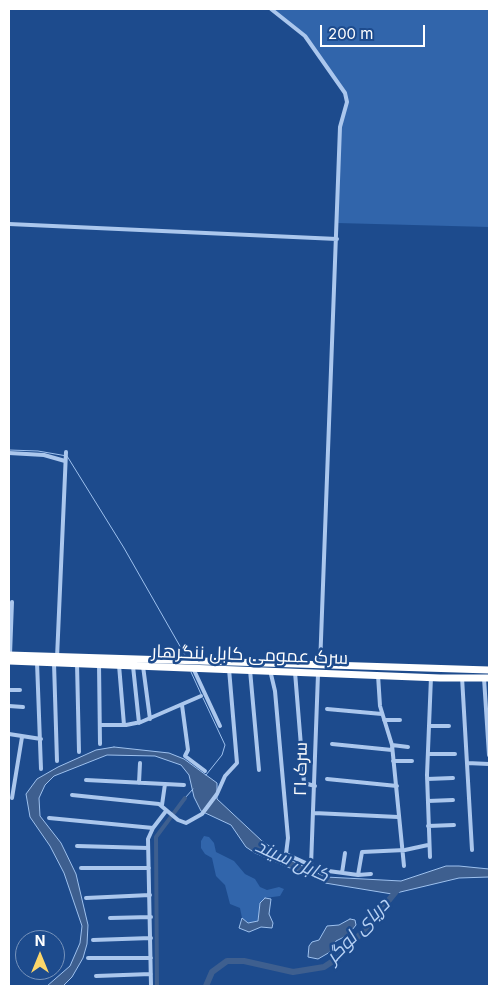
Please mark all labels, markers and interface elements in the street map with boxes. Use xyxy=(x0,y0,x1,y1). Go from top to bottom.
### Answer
scale bar xyxy=(323,15,428,47)
text: 200 m xyxy=(328,24,373,43)
street label: سرک عمومی کابل ننگرهار xyxy=(151,641,349,669)
street label: سرک ۲۱ xyxy=(290,742,312,796)
water label: کابل سيند xyxy=(252,835,332,887)
water label: دریای لوگر xyxy=(321,894,395,968)
north arrow xyxy=(15,930,65,980)
text: N xyxy=(35,932,45,949)

